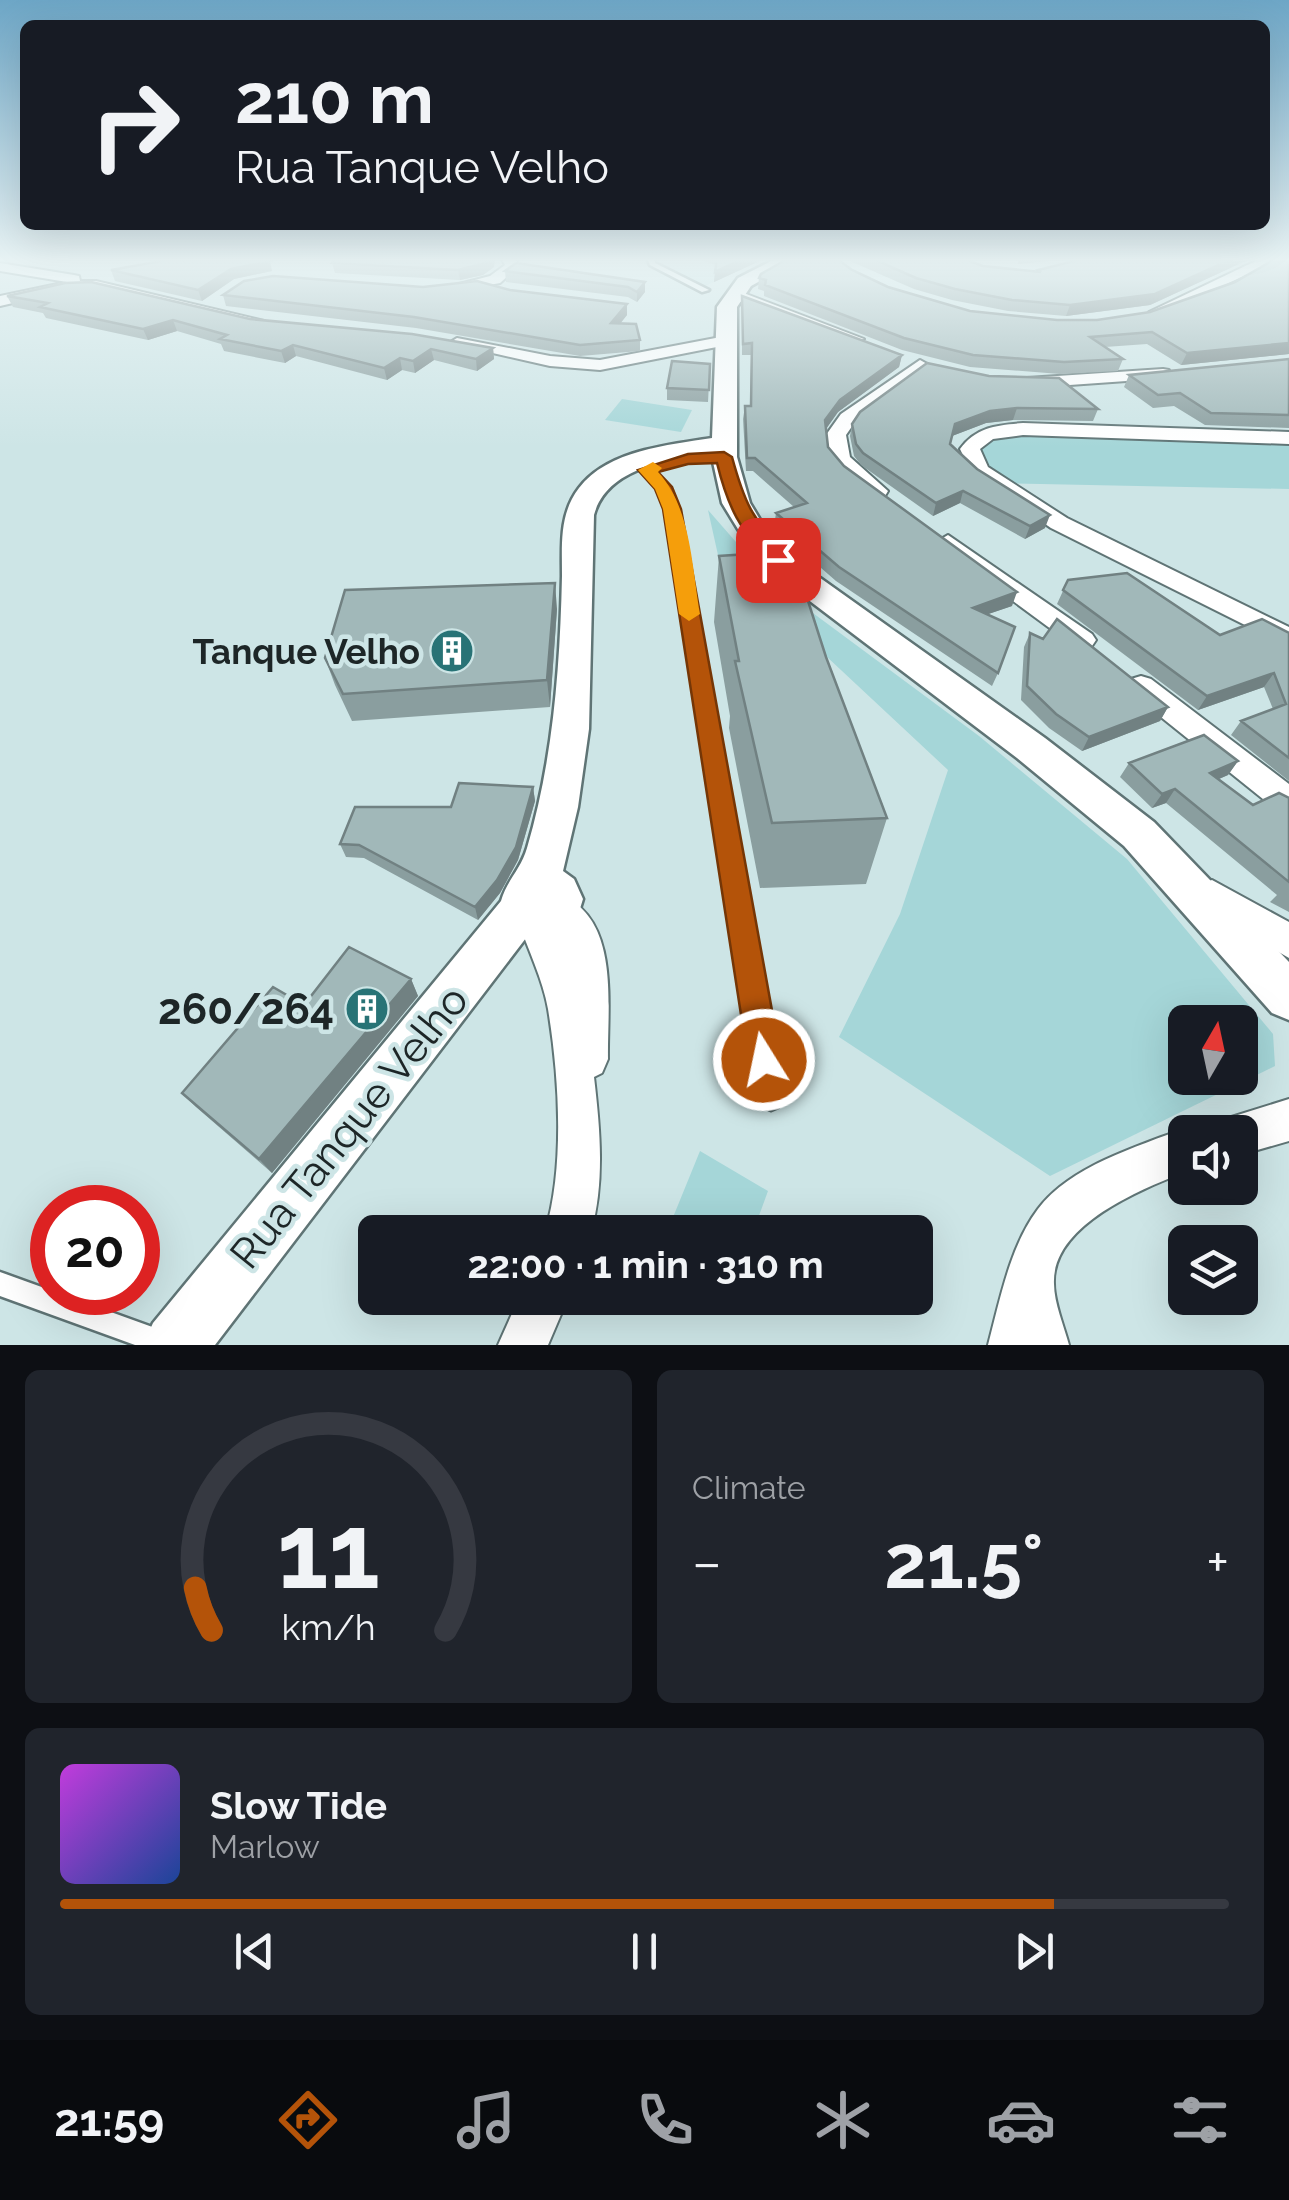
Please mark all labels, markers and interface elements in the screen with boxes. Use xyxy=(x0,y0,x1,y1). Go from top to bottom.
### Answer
text: 210 m xyxy=(235,57,434,139)
icon: right xyxy=(70,60,200,190)
text: Rua Tanque Velho xyxy=(235,141,609,194)
pin xyxy=(736,518,821,603)
icon: arrive xyxy=(751,533,806,588)
building icon: Tanque Velho xyxy=(429,628,475,674)
place label: Tanque Velho xyxy=(192,631,420,672)
street label: Rua Tanque Velho xyxy=(220,976,478,1278)
place label: 260/264 xyxy=(158,985,334,1034)
building icon: 260/264 xyxy=(344,986,390,1032)
north arrow xyxy=(1168,1005,1258,1095)
map controls xyxy=(1168,1005,1258,1315)
position arrow xyxy=(712,1008,816,1112)
button: sound xyxy=(1168,1115,1258,1205)
speed limit sign: 20 xyxy=(30,1185,160,1315)
button: layers xyxy=(1168,1225,1258,1315)
text: 22:00 · 1 min · 310 m xyxy=(467,1242,824,1287)
text: Climate xyxy=(692,1469,806,1506)
text: 11 xyxy=(277,1490,380,1612)
text: 21.5° xyxy=(884,1517,1043,1606)
text: − xyxy=(692,1530,722,1595)
text: + xyxy=(1206,1530,1229,1595)
text: km/h xyxy=(281,1606,376,1648)
text: Slow Tide xyxy=(210,1783,387,1828)
text: Marlow xyxy=(210,1828,320,1865)
icon: previous xyxy=(227,1924,282,1979)
icon: pause xyxy=(617,1924,672,1979)
icon: next xyxy=(1007,1924,1062,1979)
icon: directions xyxy=(273,2085,343,2155)
icon: music xyxy=(451,2085,521,2155)
icon: phone xyxy=(630,2085,700,2155)
icon: climate xyxy=(808,2085,878,2155)
icon: car xyxy=(986,2085,1056,2155)
icon: filters xyxy=(1165,2085,1235,2155)
text: 21:59 xyxy=(54,2094,164,2147)

